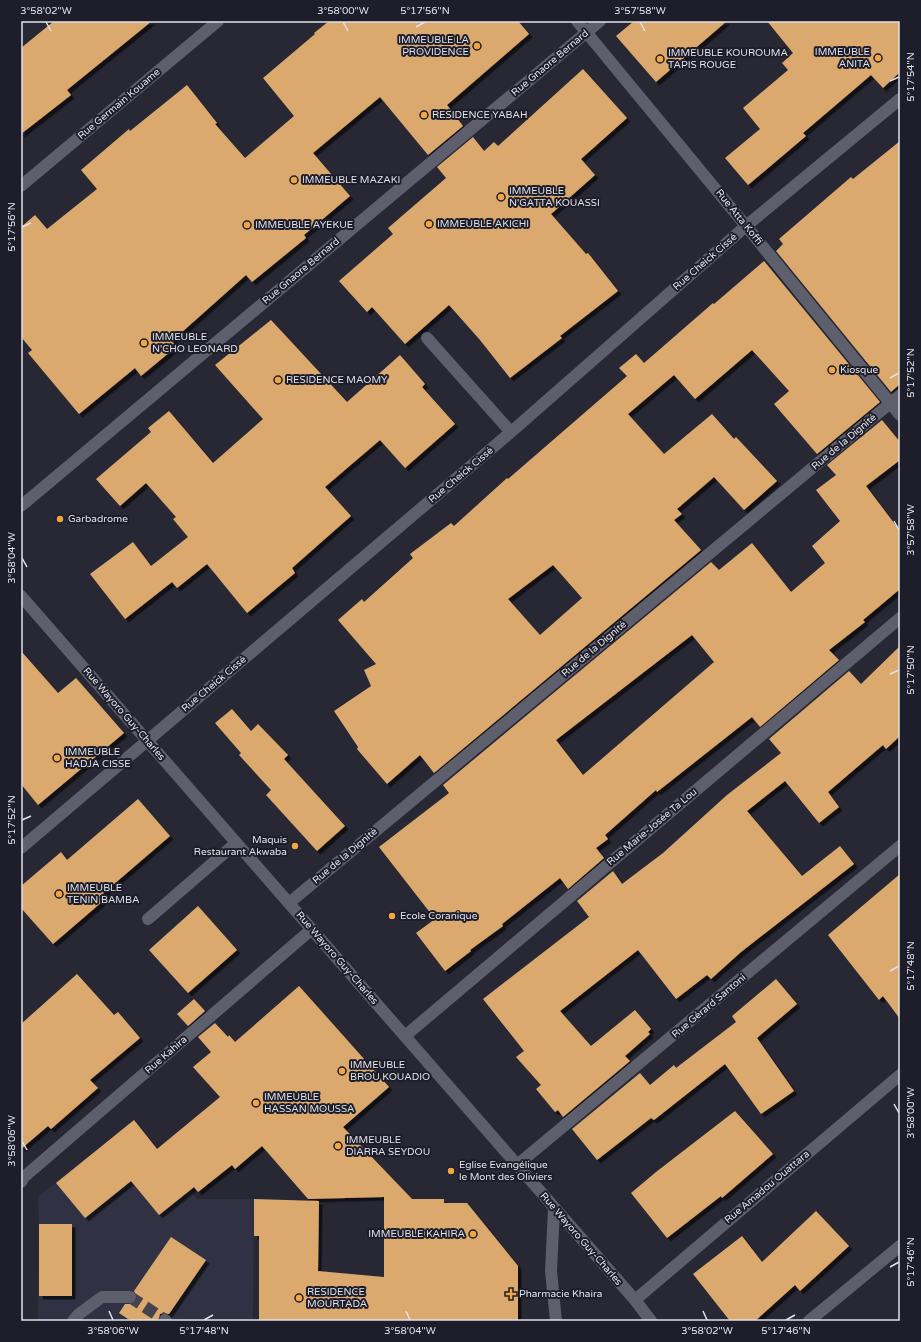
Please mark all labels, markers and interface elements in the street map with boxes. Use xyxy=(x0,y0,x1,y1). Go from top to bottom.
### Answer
text: 3°58'02"W xyxy=(20,5,72,17)
text: 3°58'00"W xyxy=(317,5,369,17)
text: 5°17'56"N xyxy=(400,5,450,17)
text: 3°57'58"W xyxy=(614,5,666,17)
street label: Rue Gnaore Bernard xyxy=(509,27,591,99)
place label: IMMEUBLE LA PROVIDENCE xyxy=(398,34,469,58)
marker: IMMEUBLE LA PROVIDENCE xyxy=(472,41,482,51)
place label: IMMEUBLE ANITA xyxy=(815,46,870,70)
place label: IMMEUBLE KOUROUMA TAPIS ROUGE xyxy=(668,47,788,71)
text: 5°17'54"N xyxy=(905,52,917,102)
marker: IMMEUBLE ANITA xyxy=(873,53,883,63)
marker: IMMEUBLE KOUROUMA TAPIS ROUGE xyxy=(655,54,665,64)
street label: Rue Germain Kouame xyxy=(75,66,163,142)
place label: RESIDENCE YABAH xyxy=(432,109,528,121)
marker: RESIDENCE YABAH xyxy=(419,110,429,120)
place label: IMMEUBLE MAZAKI xyxy=(302,174,400,186)
marker: IMMEUBLE MAZAKI xyxy=(289,175,299,185)
place label: IMMEUBLE N'GATTA KOUASSI xyxy=(509,185,600,209)
street label: Rue Atta Koffi xyxy=(713,187,765,247)
marker: IMMEUBLE N'GATTA KOUASSI xyxy=(496,192,506,202)
text: 5°17'56"N xyxy=(6,202,18,252)
place label: IMMEUBLE AKICHI xyxy=(437,218,529,230)
place label: IMMEUBLE AYEKUE xyxy=(255,219,353,231)
marker: IMMEUBLE AKICHI xyxy=(424,219,434,229)
marker: IMMEUBLE AYEKUE xyxy=(242,220,252,230)
street label: Rue Cheick Cissé xyxy=(671,231,740,293)
street label: Rue Gnaore Bernard xyxy=(260,235,342,307)
place label: IMMEUBLE N'CHO LEONARD xyxy=(152,331,238,355)
marker: IMMEUBLE N'CHO LEONARD xyxy=(139,338,149,348)
text: 5°17'52"N xyxy=(905,348,917,398)
place label: Kiosque xyxy=(840,364,878,376)
marker: Kiosque xyxy=(827,365,837,375)
place label: RESIDENCE MAOMY xyxy=(286,374,388,386)
marker: RESIDENCE MAOMY xyxy=(273,375,283,385)
street label: Rue de la Dignité xyxy=(809,411,879,473)
street label: Rue Cheick Cissé xyxy=(426,444,496,506)
text: 3°57'58"W xyxy=(905,504,917,556)
place label: Garbadrome xyxy=(68,513,128,525)
marker: Garbadrome xyxy=(55,514,65,524)
text: 3°58'04"W xyxy=(6,532,18,584)
street label: Rue de la Dignité xyxy=(559,618,629,680)
text: 5°17'50"N xyxy=(905,645,917,695)
street label: Rue Cheick Cissé xyxy=(179,653,249,715)
street label: Rue Wayoro Guy-Charles xyxy=(80,665,168,763)
place label: IMMEUBLE HADJA CISSE xyxy=(65,746,131,770)
marker: IMMEUBLE HADJA CISSE xyxy=(52,753,62,763)
street label: Rue Marie-Josée Ta Lou xyxy=(605,786,699,868)
text: 5°17'52"N xyxy=(6,795,18,845)
street label: Rue de la Dignité xyxy=(310,825,380,887)
place label: Maquis Restaurant Akwaba xyxy=(194,834,287,858)
marker: Maquis Restaurant Akwaba xyxy=(290,841,300,851)
place label: IMMEUBLE TENIN BAMBA xyxy=(67,882,139,906)
marker: IMMEUBLE TENIN BAMBA xyxy=(54,889,64,899)
street label: Rue Wayoro Guy-Charles xyxy=(293,909,381,1007)
place label: Ecole Coranique xyxy=(400,910,478,922)
marker: Ecole Coranique xyxy=(387,911,397,921)
text: 5°17'48"N xyxy=(905,941,917,991)
street label: Rue Gérard Santoni xyxy=(670,972,748,1040)
street label: Rue Kahira xyxy=(143,1033,189,1077)
place label: IMMEUBLE BROU KOUADIO xyxy=(350,1059,430,1083)
marker: IMMEUBLE BROU KOUADIO xyxy=(337,1066,347,1076)
text: 3°58'00"W xyxy=(905,1087,917,1139)
place label: IMMEUBLE HASSAN MOUSSA xyxy=(264,1091,355,1115)
marker: IMMEUBLE HASSAN MOUSSA xyxy=(251,1098,261,1108)
text: 3°58'06"W xyxy=(6,1115,18,1167)
place label: IMMEUBLE DIARRA SEYDOU xyxy=(346,1134,430,1158)
marker: IMMEUBLE DIARRA SEYDOU xyxy=(333,1141,343,1151)
street label: Rue Amadou Ouattara xyxy=(722,1148,812,1226)
place label: Eglise Evangélique le Mont des Oliviers xyxy=(459,1159,552,1183)
marker: Eglise Evangélique le Mont des Oliviers xyxy=(446,1166,456,1176)
street label: Rue Wayoro Guy-Charles xyxy=(537,1190,625,1288)
place label: IMMEUBLE KAHIRA xyxy=(368,1228,465,1240)
marker: IMMEUBLE KAHIRA xyxy=(468,1229,478,1239)
text: 5°17'46"N xyxy=(905,1237,917,1287)
place label: RESIDENCE MOURTADA xyxy=(307,1286,367,1310)
place label: Pharmacie Khaira xyxy=(519,1288,602,1300)
marker: Pharmacie Khaira xyxy=(506,1289,516,1299)
marker: RESIDENCE MOURTADA xyxy=(294,1293,304,1303)
text: 3°58'06"W xyxy=(87,1325,139,1337)
text: 5°17'48"N xyxy=(179,1325,229,1337)
text: 3°58'04"W xyxy=(384,1325,436,1337)
text: 3°58'02"W xyxy=(681,1325,733,1337)
text: 5°17'46"N xyxy=(761,1325,811,1337)

